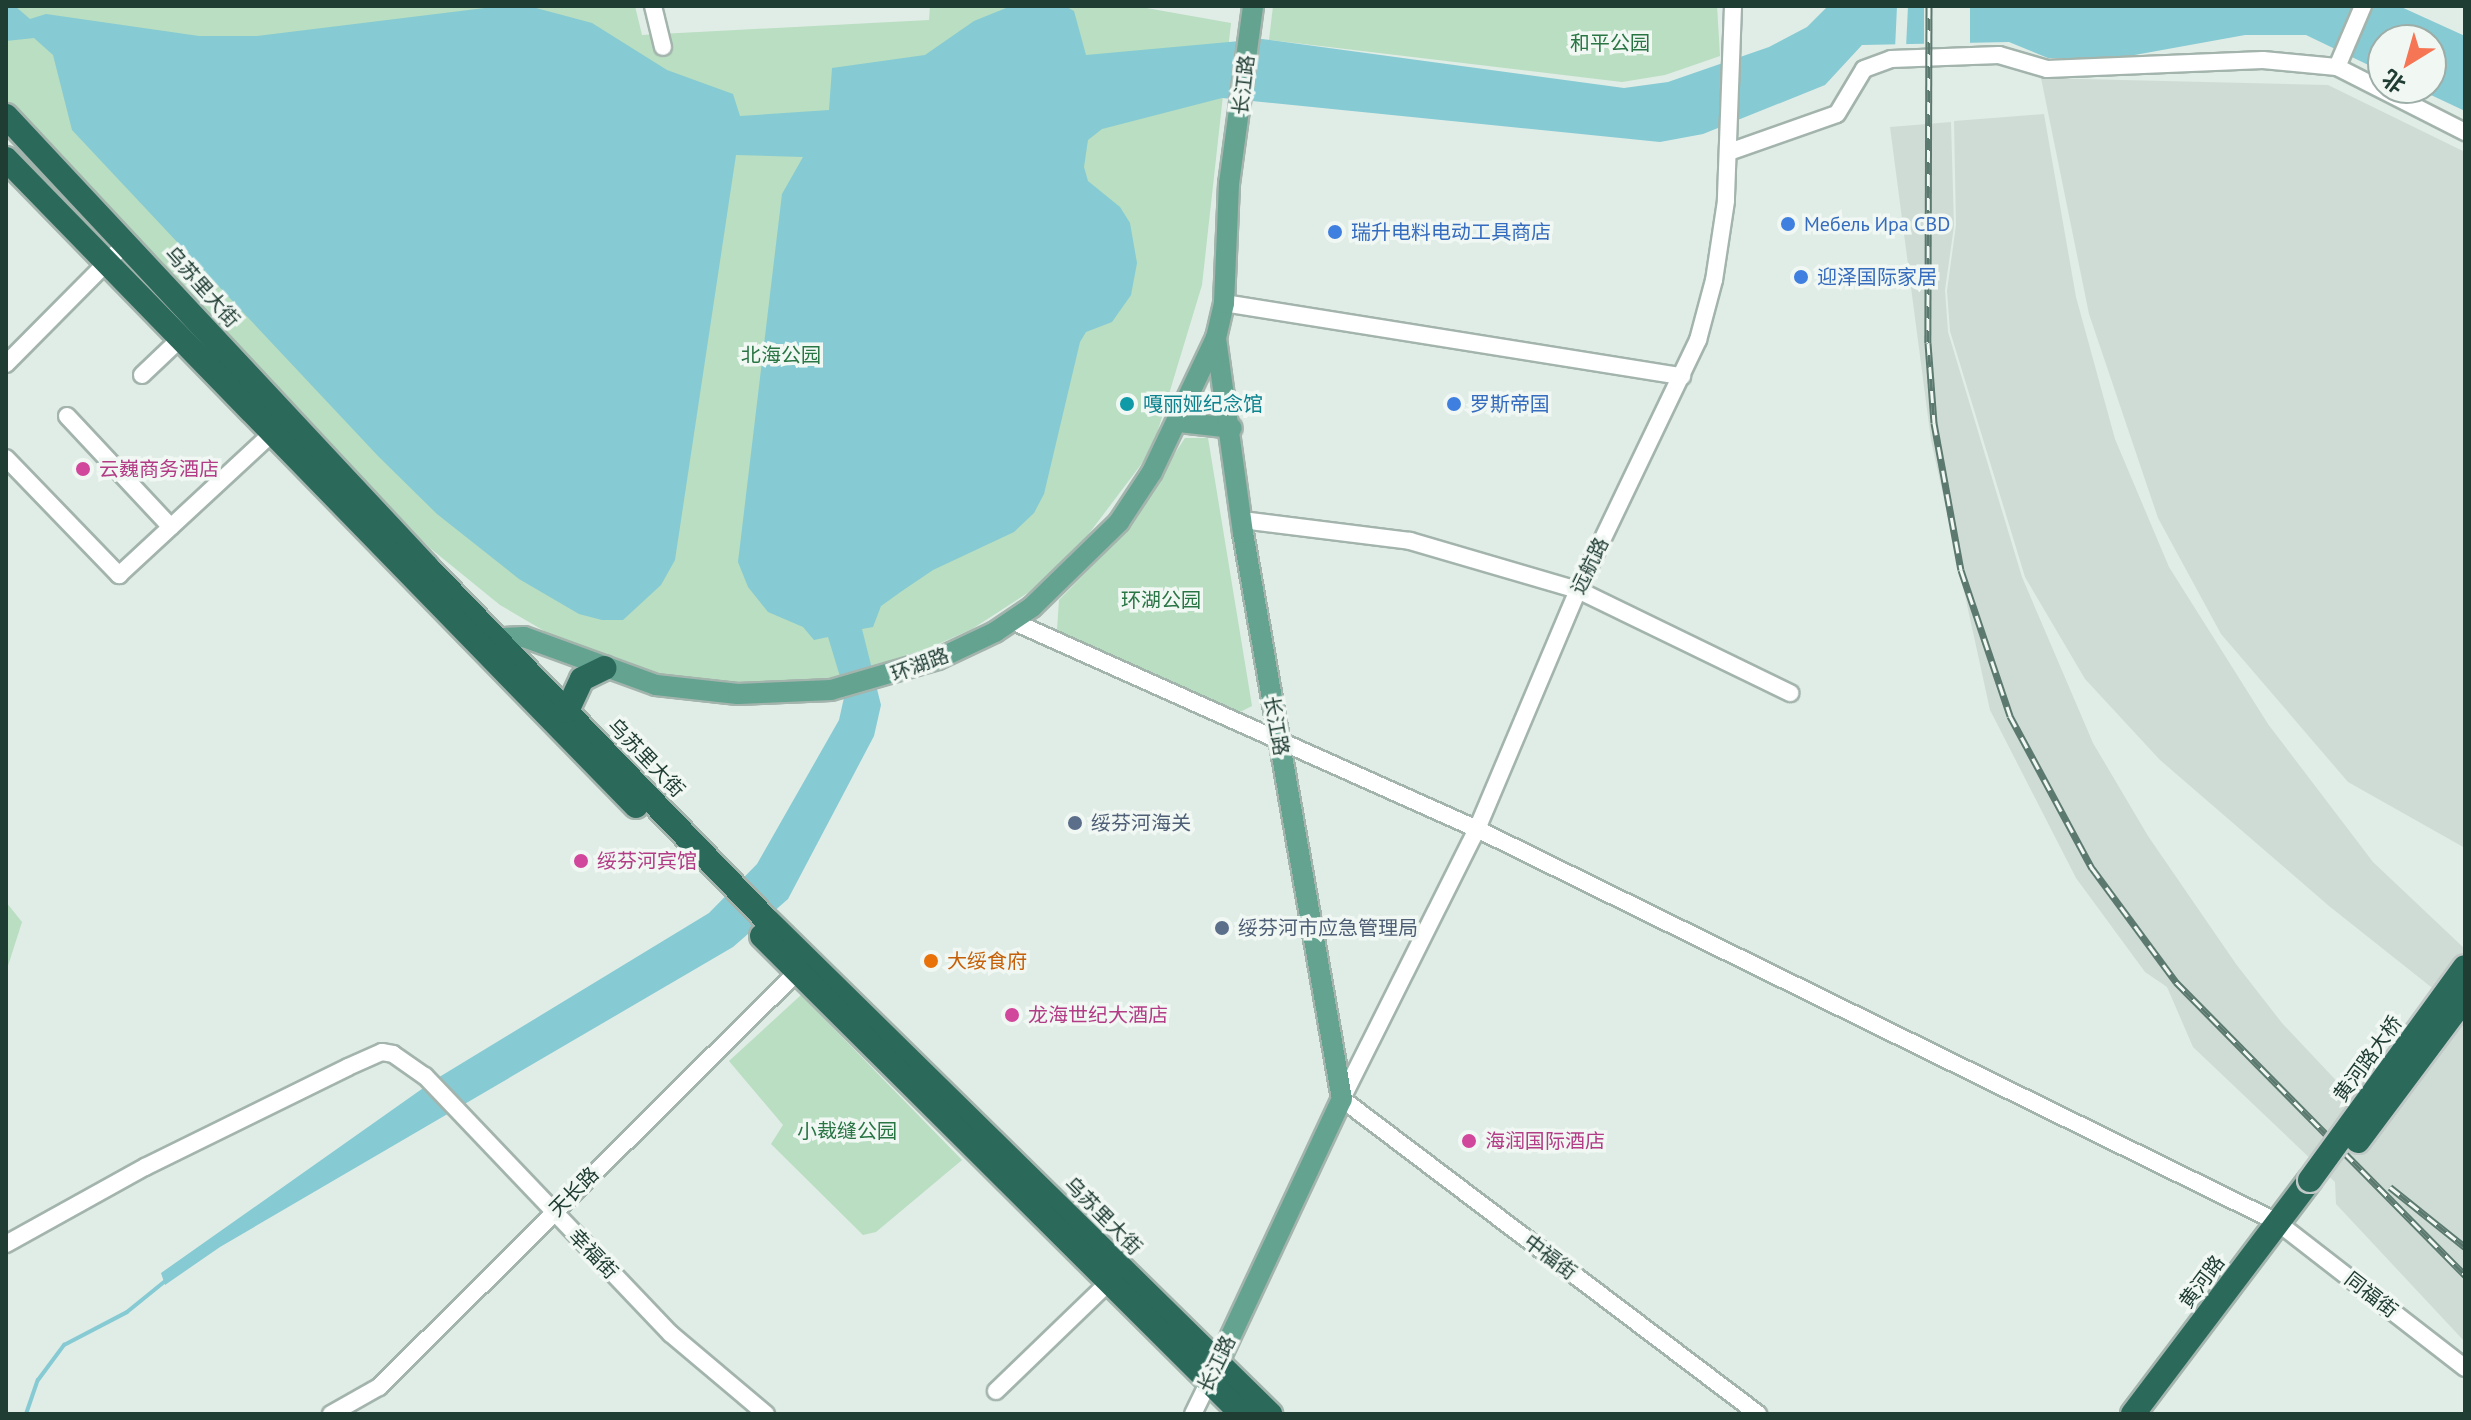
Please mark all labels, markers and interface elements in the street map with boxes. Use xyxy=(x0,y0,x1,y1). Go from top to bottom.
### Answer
north arrow xyxy=(2367,24,2447,104)
park label: 和平公园 xyxy=(1570,31,1650,55)
street label: 长江路 xyxy=(1228,54,1260,116)
text: 北 xyxy=(2377,64,2411,99)
place label: Мебель Ира CBD xyxy=(1804,212,1951,236)
marker: Мебель Ира CBD xyxy=(1779,215,1797,233)
place label: 瑞升电料电动工具商店 xyxy=(1351,220,1551,244)
marker: 瑞升电料电动工具商店 xyxy=(1326,223,1344,241)
street label: 乌苏里大街 xyxy=(160,242,244,332)
place label: 迎泽国际家居 xyxy=(1817,265,1937,289)
marker: 迎泽国际家居 xyxy=(1792,268,1810,286)
park label: 北海公园 xyxy=(741,343,821,367)
place label: 嘎丽娅纪念馆 xyxy=(1143,392,1263,416)
place label: 罗斯帝国 xyxy=(1470,392,1550,416)
marker: 嘎丽娅纪念馆 xyxy=(1118,395,1136,413)
marker: 罗斯帝国 xyxy=(1445,395,1463,413)
place label: 云巍商务酒店 xyxy=(99,457,219,481)
marker: 云巍商务酒店 xyxy=(74,460,92,478)
street label: 远航路 xyxy=(1566,534,1614,598)
park label: 环湖公园 xyxy=(1121,588,1201,612)
street label: 环湖路 xyxy=(888,643,952,687)
street label: 长江路 xyxy=(1259,694,1293,758)
street label: 乌苏里大街 xyxy=(603,714,689,802)
place label: 绥芬河海关 xyxy=(1091,811,1191,835)
marker: 绥芬河海关 xyxy=(1066,814,1084,832)
place label: 绥芬河宾馆 xyxy=(597,849,697,873)
marker: 绥芬河宾馆 xyxy=(572,852,590,870)
place label: 绥芬河市应急管理局 xyxy=(1238,916,1418,940)
marker: 绥芬河市应急管理局 xyxy=(1213,919,1231,937)
place label: 大绥食府 xyxy=(947,949,1027,973)
marker: 大绥食府 xyxy=(922,952,940,970)
place label: 龙海世纪大酒店 xyxy=(1028,1003,1168,1027)
marker: 龙海世纪大酒店 xyxy=(1003,1006,1021,1024)
street label: 黄河路大桥 xyxy=(2329,1011,2407,1107)
park label: 小裁缝公园 xyxy=(797,1119,897,1143)
place label: 海润国际酒店 xyxy=(1485,1129,1605,1153)
marker: 海润国际酒店 xyxy=(1460,1132,1478,1150)
street label: 天长路 xyxy=(544,1162,604,1222)
street label: 乌苏里大街 xyxy=(1059,1172,1147,1260)
street label: 幸福街 xyxy=(564,1224,622,1284)
street label: 中福街 xyxy=(1519,1229,1581,1285)
street label: 黄河路 xyxy=(2174,1251,2230,1313)
street label: 同福街 xyxy=(2340,1267,2402,1323)
street label: 长江路 xyxy=(1193,1332,1241,1396)

